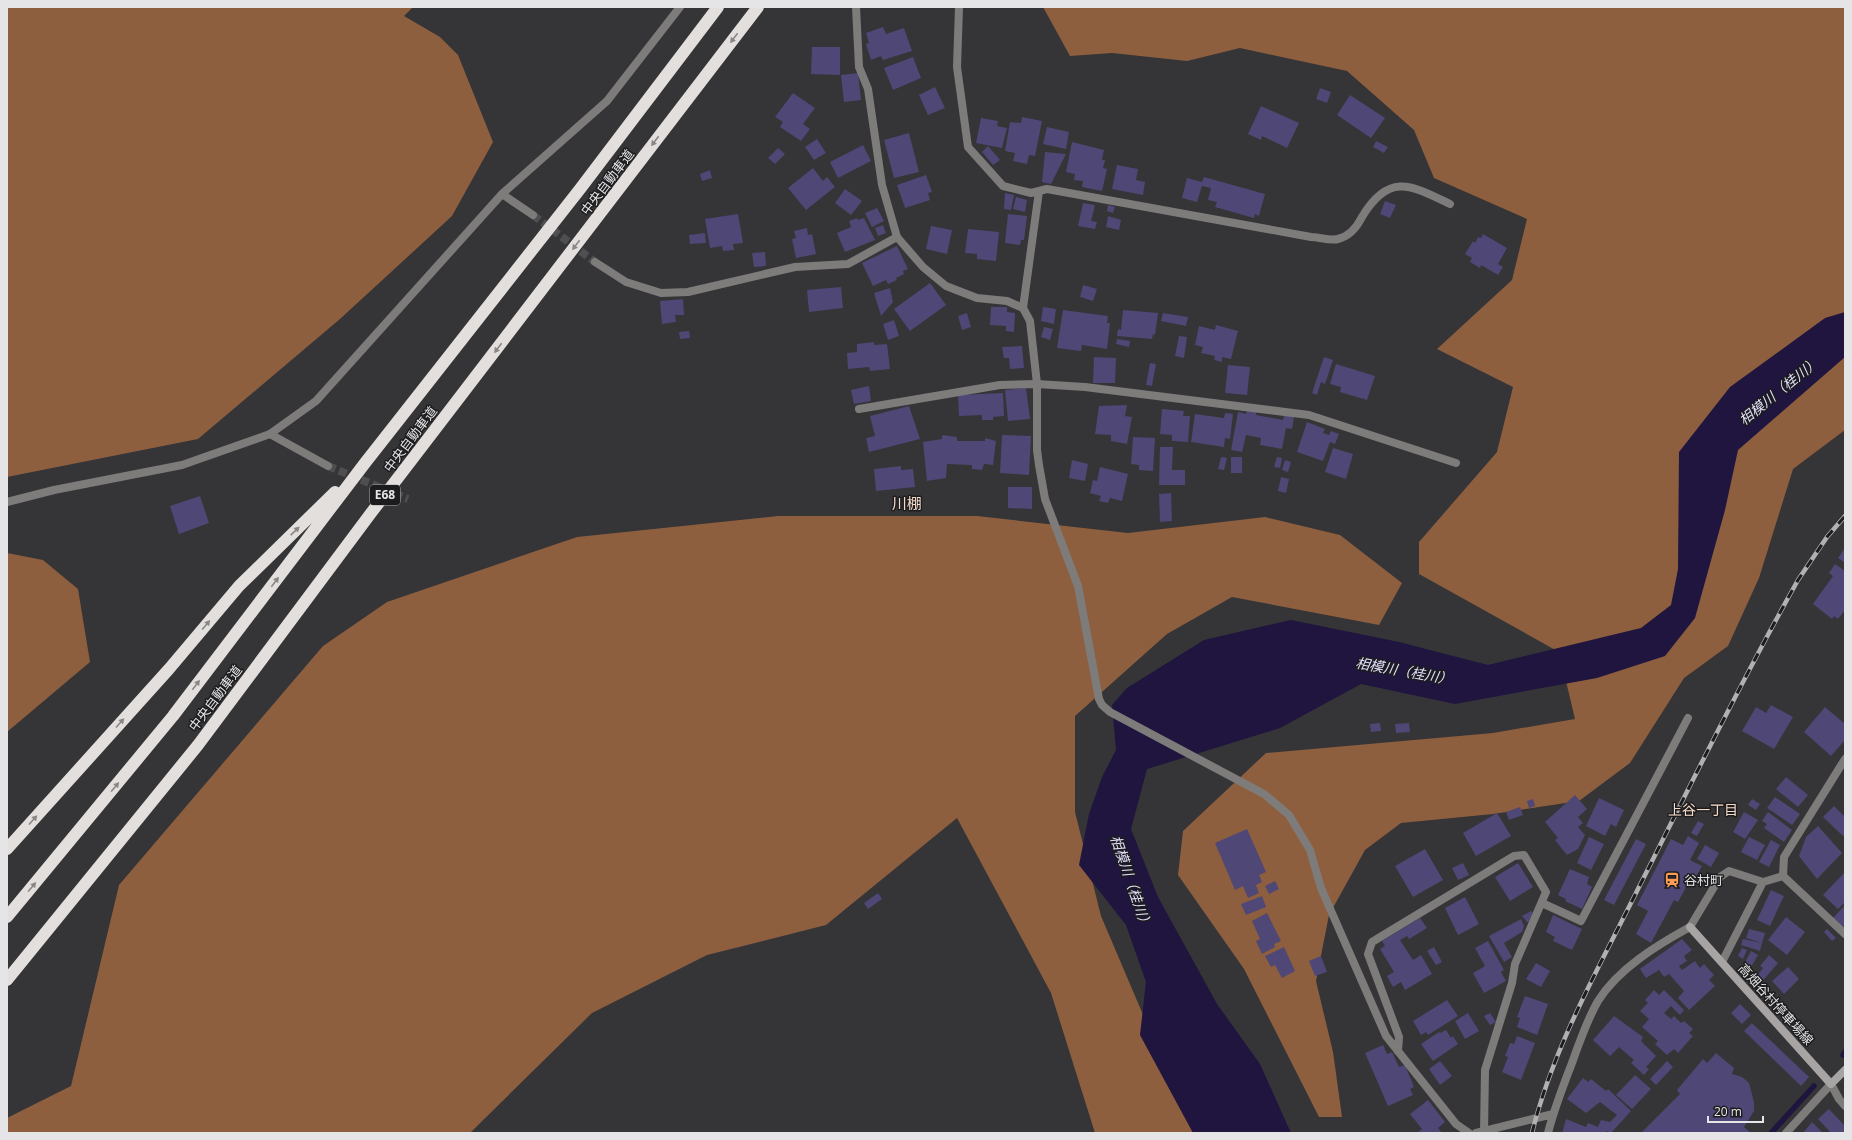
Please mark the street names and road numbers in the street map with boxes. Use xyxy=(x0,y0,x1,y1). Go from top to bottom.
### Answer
street label: 中央自動車道 xyxy=(576,145,638,219)
street label: 中央自動車道 xyxy=(379,402,441,476)
road number: E68 xyxy=(370,485,400,505)
street label: 中央自動車道 xyxy=(184,661,246,735)
street label: 高畑谷村停車場線 xyxy=(1735,959,1817,1049)

